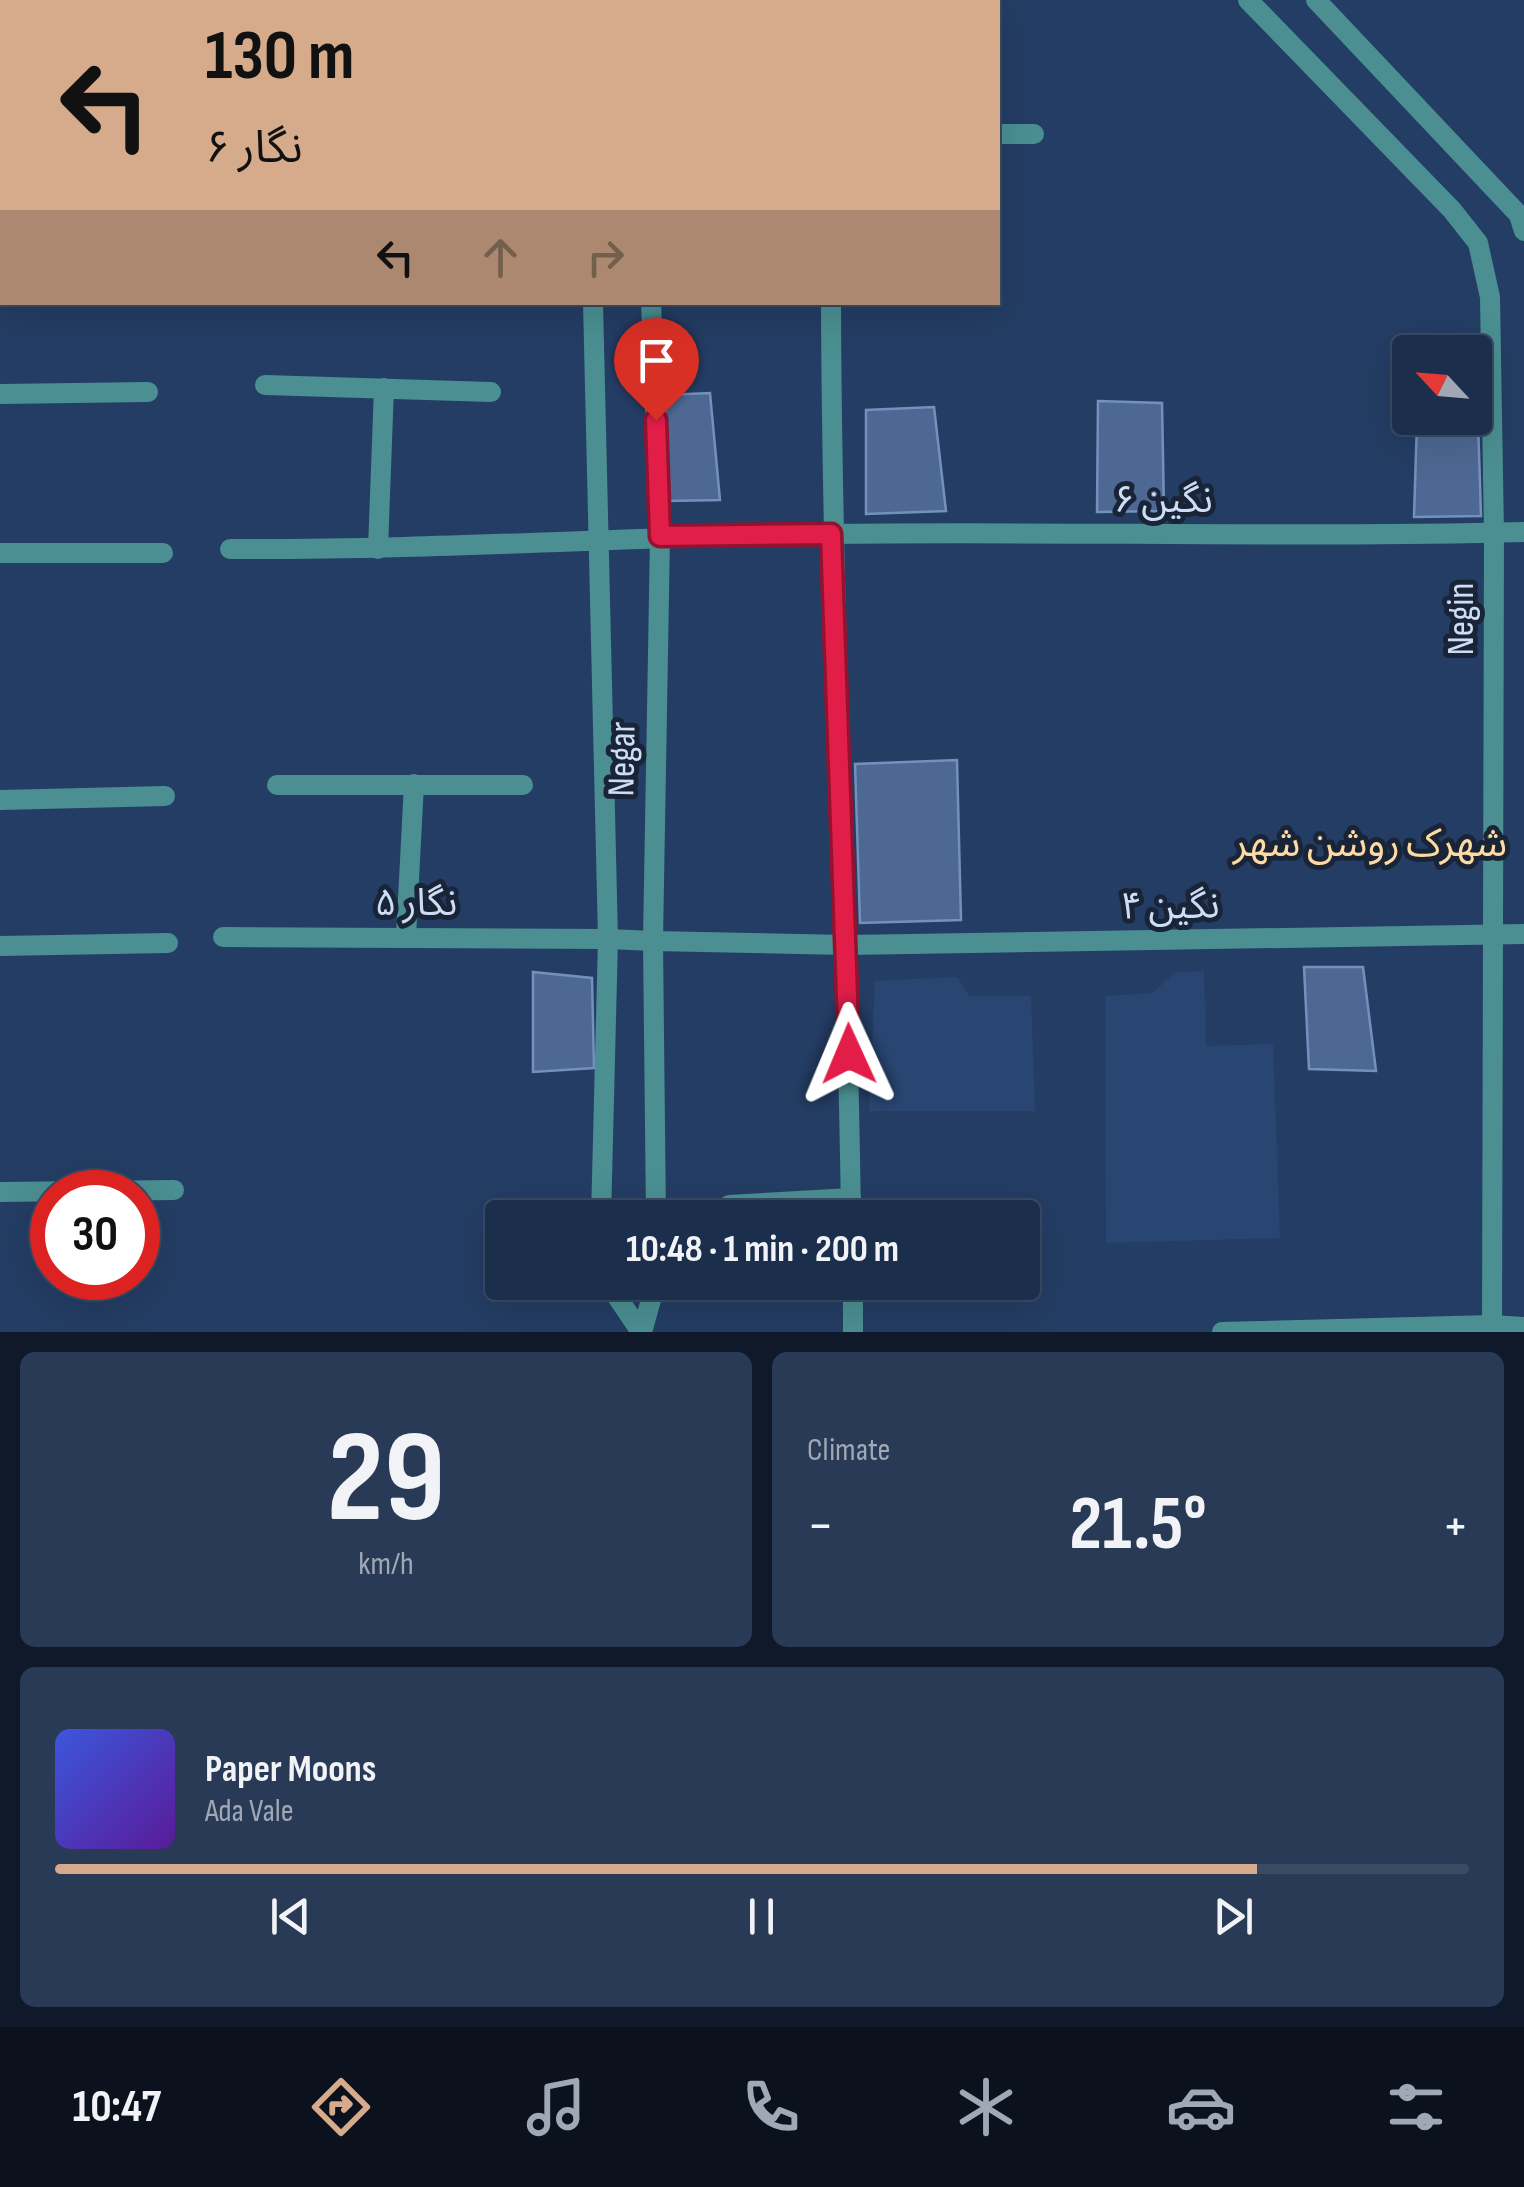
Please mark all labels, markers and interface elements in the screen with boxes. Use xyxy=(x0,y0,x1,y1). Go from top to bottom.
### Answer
text: 130 m xyxy=(205,15,354,99)
icon: left xyxy=(40,40,170,170)
text: نگار ۶ xyxy=(205,121,302,176)
icon: left xyxy=(368,230,423,285)
icon: ahead xyxy=(473,230,528,285)
icon: right xyxy=(578,230,633,285)
pin xyxy=(614,318,699,421)
icon: arrive xyxy=(629,333,684,388)
north arrow xyxy=(1392,335,1492,435)
map controls xyxy=(1392,335,1492,435)
street label: نگین ۶ xyxy=(1113,478,1213,523)
street label: Negin xyxy=(1439,582,1484,656)
street label: Negar xyxy=(599,721,646,797)
district label: شهرک روشن شهر xyxy=(1232,820,1507,868)
street label: نگار ۵ xyxy=(375,881,457,926)
street label: نگین ۴ xyxy=(1120,883,1220,930)
position arrow xyxy=(797,1002,901,1106)
speed limit sign: 30 xyxy=(30,1170,160,1300)
text: 10:48 · 1 min · 200 m xyxy=(626,1227,899,1272)
text: 29 xyxy=(327,1402,445,1558)
text: Climate xyxy=(807,1431,890,1470)
text: 21.5° xyxy=(1069,1480,1207,1571)
text: − xyxy=(807,1493,834,1560)
text: + xyxy=(1442,1493,1469,1560)
text: km/h xyxy=(358,1545,414,1584)
text: Paper Moons xyxy=(205,1747,376,1792)
text: Ada Vale xyxy=(205,1792,294,1831)
icon: previous xyxy=(263,1889,318,1944)
icon: pause xyxy=(734,1889,789,1944)
icon: next xyxy=(1206,1889,1261,1944)
icon: directions xyxy=(306,2072,376,2142)
icon: music xyxy=(521,2072,591,2142)
icon: phone xyxy=(736,2072,806,2142)
icon: climate xyxy=(951,2072,1021,2142)
icon: car xyxy=(1166,2072,1236,2142)
icon: filters xyxy=(1381,2072,1451,2142)
text: 10:47 xyxy=(73,2080,161,2135)

